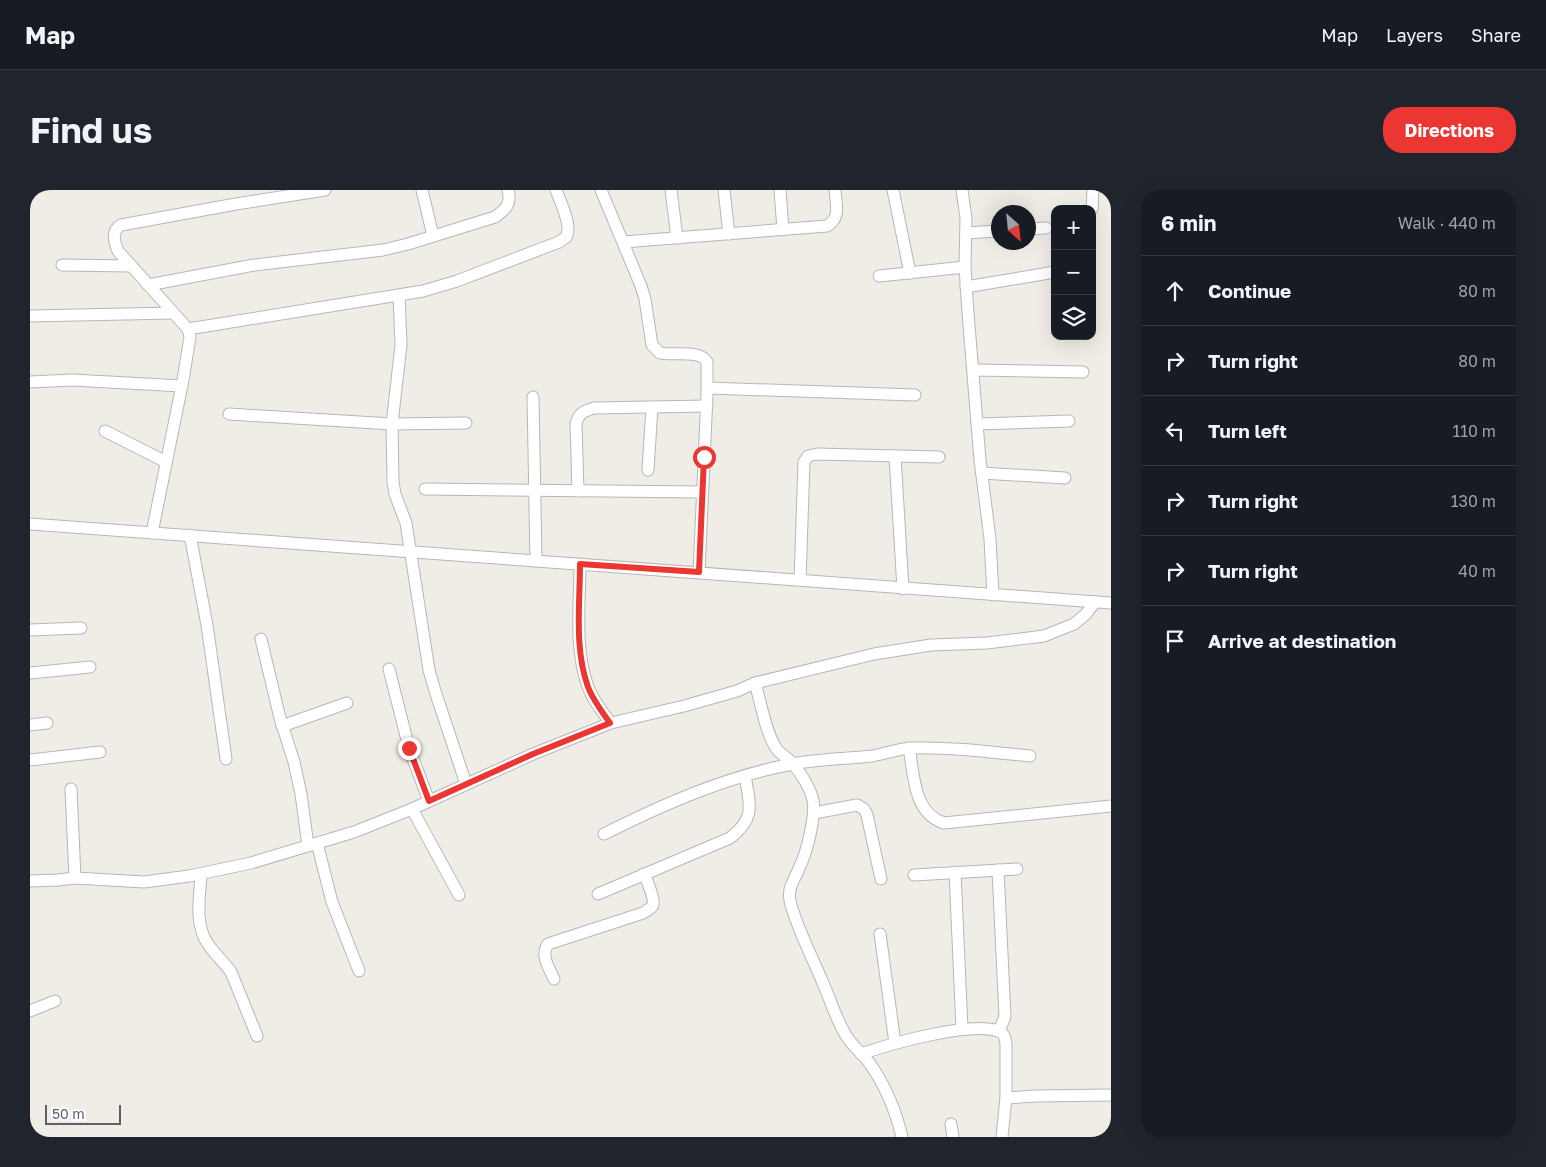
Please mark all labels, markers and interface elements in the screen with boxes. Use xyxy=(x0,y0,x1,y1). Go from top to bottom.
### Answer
text: Map xyxy=(25,20,75,49)
text: Map xyxy=(1321,24,1358,46)
text: Layers xyxy=(1386,24,1443,46)
text: Share xyxy=(1471,24,1521,46)
button: Directions xyxy=(1383,107,1516,153)
text: Find us xyxy=(30,109,152,151)
north arrow xyxy=(991,205,1036,250)
map controls xyxy=(1051,205,1096,340)
button: + xyxy=(1051,205,1096,250)
text: 6 min xyxy=(1161,210,1216,236)
text: Walk · 440 m xyxy=(1398,213,1496,233)
button: − xyxy=(1051,250,1096,295)
icon: ahead xyxy=(1161,277,1189,305)
text: Continue xyxy=(1208,279,1291,302)
text: 80 m xyxy=(1458,281,1496,301)
button: layers xyxy=(1051,295,1096,340)
icon: right xyxy=(1161,347,1189,375)
text: Turn right xyxy=(1208,349,1298,372)
text: 80 m xyxy=(1458,351,1496,371)
icon: left xyxy=(1161,417,1189,445)
text: Turn left xyxy=(1208,419,1287,442)
text: 110 m xyxy=(1452,421,1496,441)
route start xyxy=(693,446,716,469)
icon: right xyxy=(1161,487,1189,515)
text: Turn right xyxy=(1208,489,1298,512)
text: 130 m xyxy=(1451,491,1496,511)
icon: right xyxy=(1161,557,1189,585)
text: Turn right xyxy=(1208,559,1298,582)
text: 40 m xyxy=(1458,561,1496,581)
icon: arrive xyxy=(1161,627,1189,655)
text: Arrive at destination xyxy=(1208,629,1396,652)
route end xyxy=(398,737,421,760)
scale bar xyxy=(45,1102,121,1125)
text: 50 m xyxy=(52,1105,85,1122)

